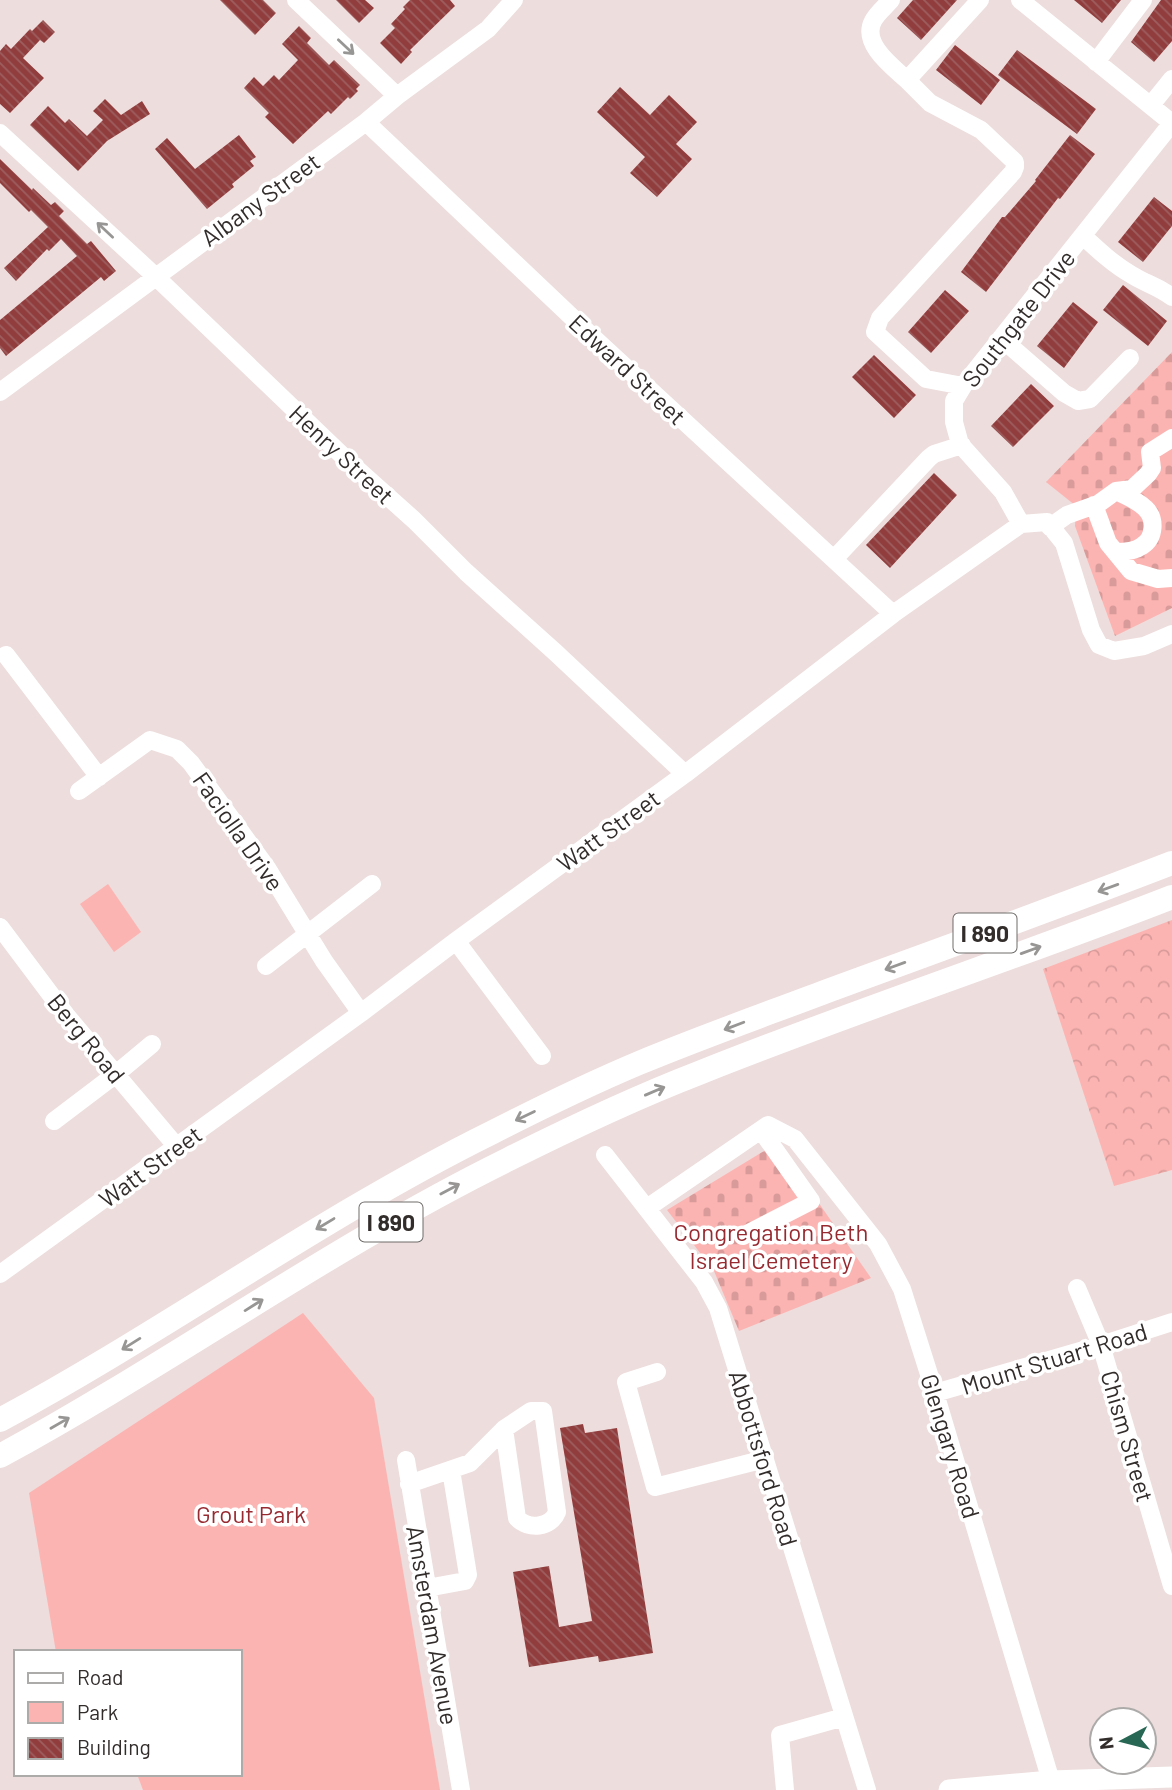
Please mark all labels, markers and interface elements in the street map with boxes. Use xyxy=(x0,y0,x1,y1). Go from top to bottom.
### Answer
one-way arrow xyxy=(337,39,355,55)
street label: Albany Street xyxy=(195,146,325,252)
one-way arrow xyxy=(97,221,114,238)
street label: Southgate Drive xyxy=(955,244,1081,392)
street label: Edward Street xyxy=(564,308,692,430)
street label: Henry Street xyxy=(284,398,400,510)
street label: Faciolla Drive xyxy=(187,766,291,896)
street label: Watt Street xyxy=(551,783,665,877)
one-way arrow xyxy=(1098,882,1120,895)
road number: I 890 xyxy=(954,914,1016,952)
one-way arrow xyxy=(1019,943,1041,955)
one-way arrow xyxy=(884,961,906,974)
street label: Berg Road xyxy=(42,987,132,1089)
one-way arrow xyxy=(723,1021,745,1033)
one-way arrow xyxy=(644,1084,665,1097)
one-way arrow xyxy=(515,1110,536,1123)
street label: Watt Street xyxy=(93,1119,207,1213)
one-way arrow xyxy=(439,1182,460,1195)
road number: I 890 xyxy=(360,1203,422,1242)
one-way arrow xyxy=(315,1217,335,1231)
park label: Congregation Beth Israel Cemetery xyxy=(674,1217,868,1274)
one-way arrow xyxy=(243,1297,263,1311)
street label: Mount Stuart Road xyxy=(957,1316,1151,1400)
one-way arrow xyxy=(122,1337,142,1351)
street label: Abbottsford Road xyxy=(723,1366,805,1550)
street label: Chism Street xyxy=(1095,1367,1161,1505)
street label: Glengary Road xyxy=(915,1370,987,1522)
one-way arrow xyxy=(49,1416,69,1430)
park label: Grout Park xyxy=(196,1499,306,1528)
street label: Amsterdam Avenue xyxy=(401,1523,465,1727)
legend xyxy=(14,1650,242,1776)
text: Road xyxy=(77,1664,123,1689)
text: Park xyxy=(77,1699,118,1724)
north arrow xyxy=(1088,1706,1158,1776)
text: Building xyxy=(77,1734,151,1759)
text: N xyxy=(1093,1735,1118,1751)

